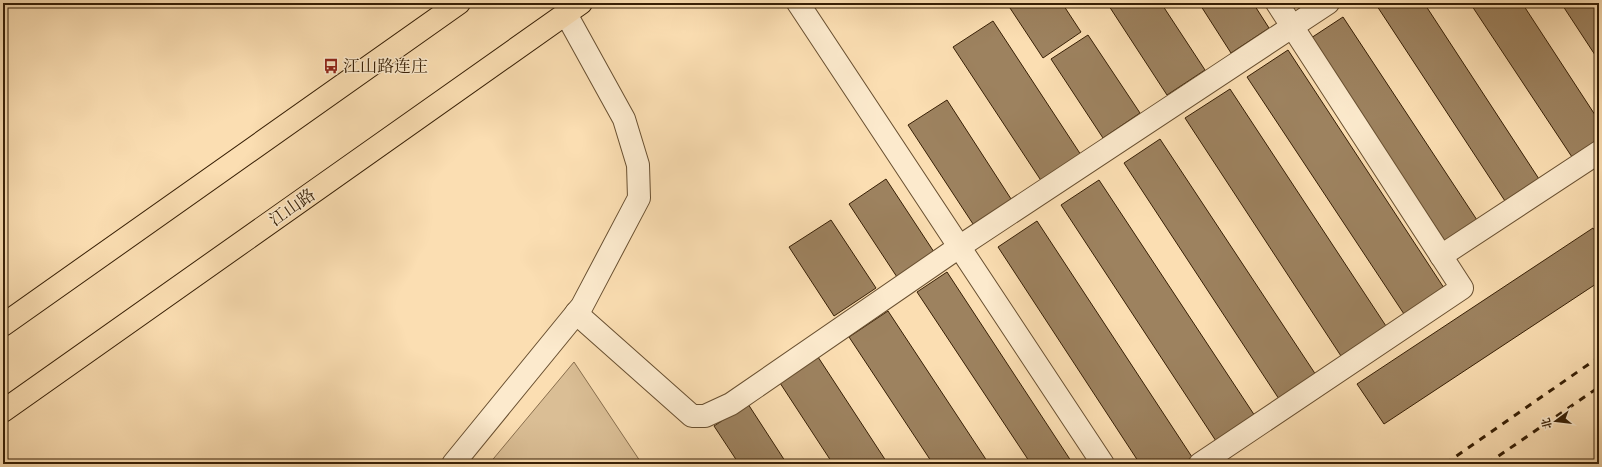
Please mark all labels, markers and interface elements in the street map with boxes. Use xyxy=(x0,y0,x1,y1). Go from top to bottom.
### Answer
place label: 江山路连庄 xyxy=(343,56,428,77)
bus stop icon: 江山路连庄 xyxy=(322,57,340,75)
street label: 江山路 xyxy=(265,184,319,231)
north arrow xyxy=(1536,401,1576,441)
text: 北 xyxy=(1539,416,1555,430)

